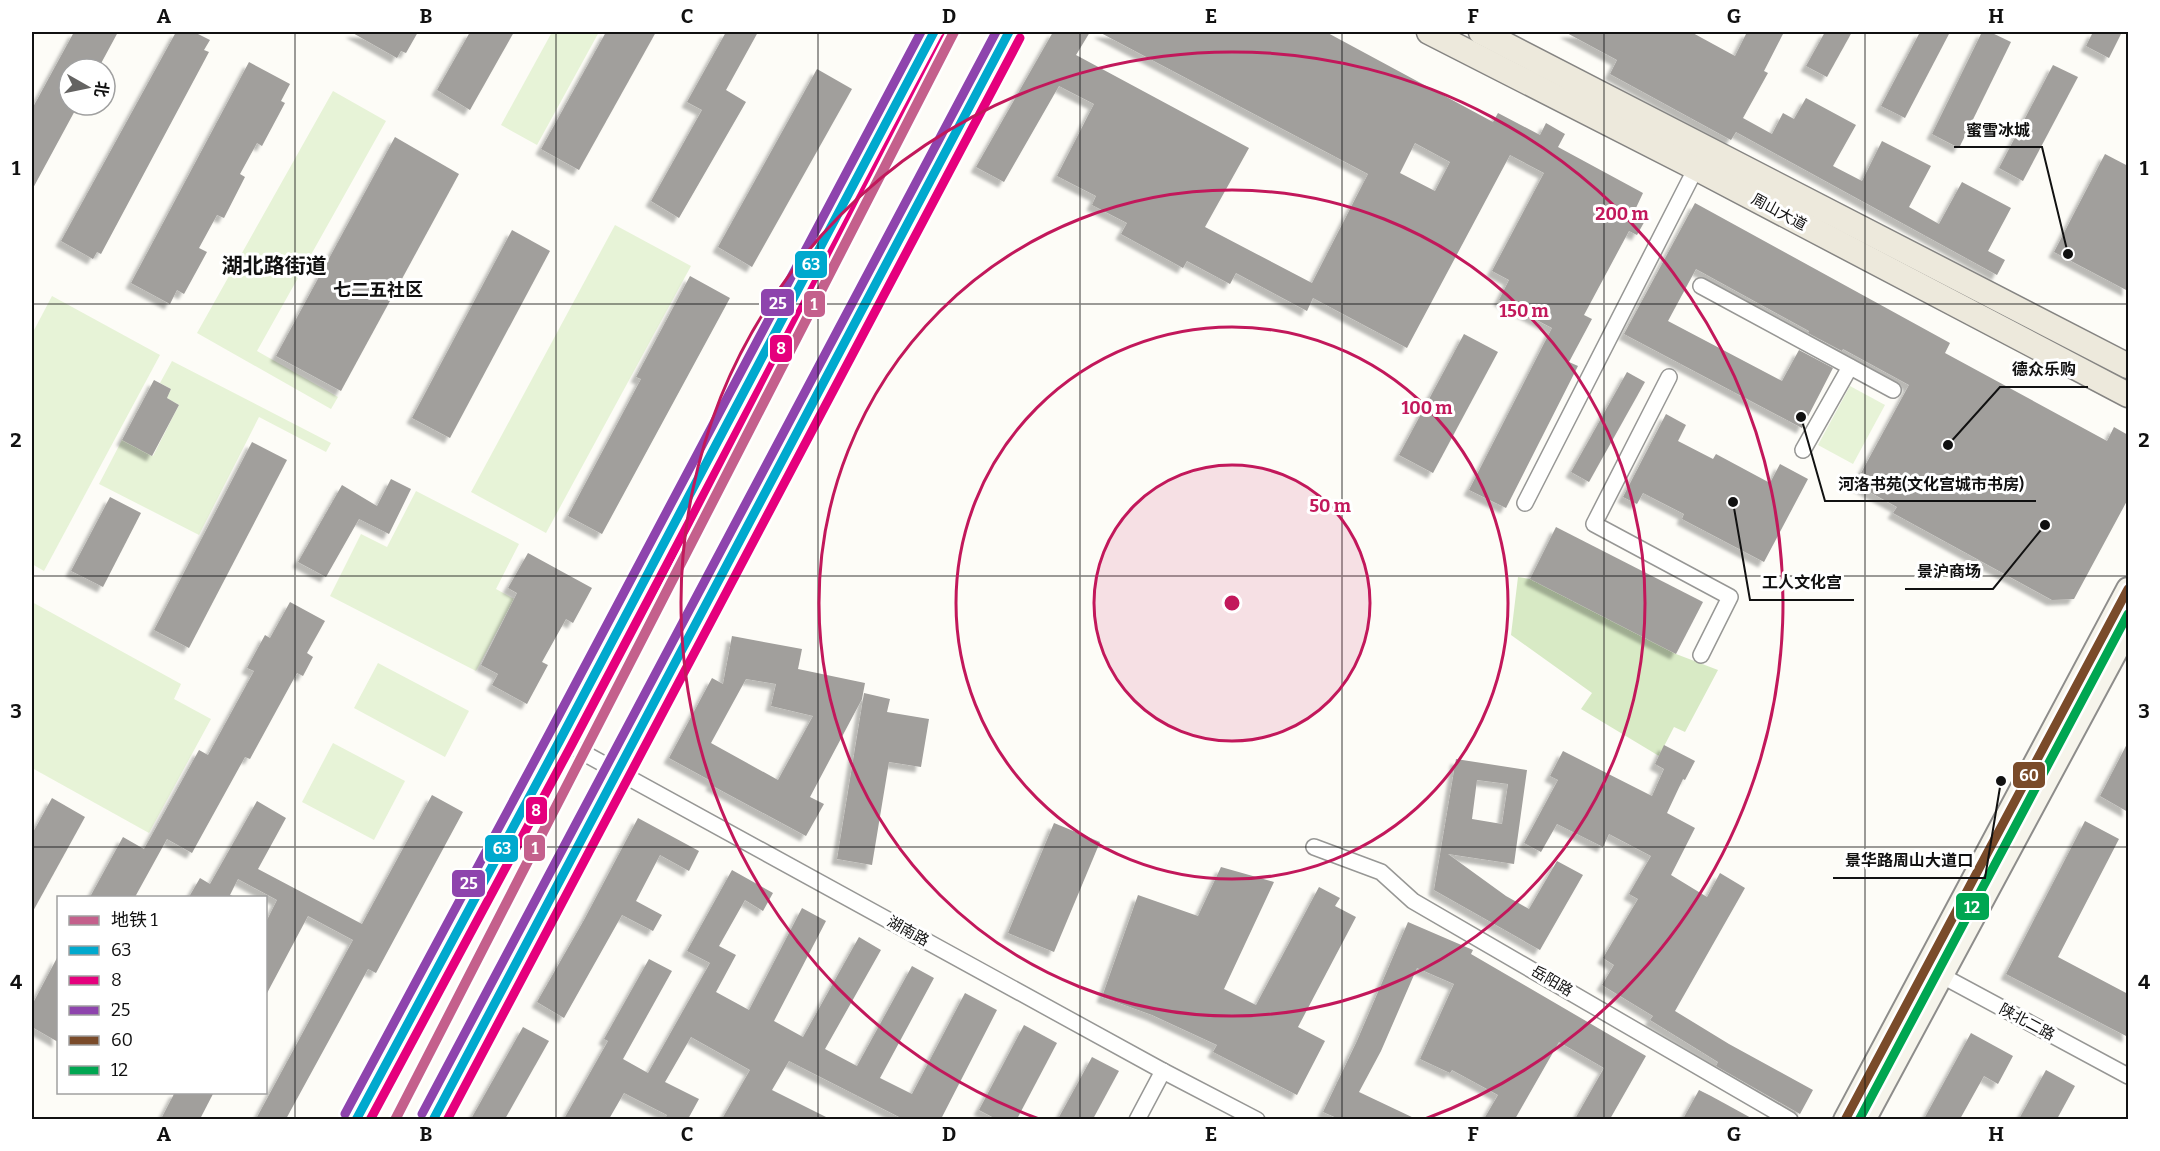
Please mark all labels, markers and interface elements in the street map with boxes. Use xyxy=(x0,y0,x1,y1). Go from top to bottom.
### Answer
text: A xyxy=(157,4,172,28)
text: B xyxy=(420,4,433,28)
text: C xyxy=(681,4,693,28)
text: D xyxy=(942,4,956,28)
text: E xyxy=(1205,4,1217,28)
text: F xyxy=(1467,4,1479,28)
text: G xyxy=(1727,4,1741,28)
text: H xyxy=(1988,4,2004,28)
north arrow xyxy=(57,57,117,117)
text: 北 xyxy=(91,80,112,99)
callout: 蜜雪冰城 xyxy=(1954,113,2042,147)
text: 蜜雪冰城 xyxy=(1966,121,2030,140)
text: 1 xyxy=(12,156,21,180)
text: 1 xyxy=(2140,156,2149,180)
street label: 周山大道 xyxy=(1748,190,1810,234)
text: 200 m xyxy=(1595,203,1649,225)
line badge: 63 xyxy=(794,250,828,279)
district label: 湖北路街道 xyxy=(222,253,327,279)
text: 63 xyxy=(802,255,820,274)
district label: 七二五社区 xyxy=(333,279,423,301)
line badge: 25 xyxy=(760,288,795,317)
line badge: 1 xyxy=(803,290,826,318)
text: 25 xyxy=(769,294,787,313)
text: 1 xyxy=(811,295,818,314)
text: 150 m xyxy=(1499,300,1549,322)
line badge: 8 xyxy=(769,334,793,363)
text: 8 xyxy=(776,339,786,358)
callout: 德众乐购 xyxy=(2000,353,2088,387)
text: 德众乐购 xyxy=(2012,360,2076,379)
text: 100 m xyxy=(1401,397,1453,419)
text: 2 xyxy=(10,428,22,452)
text: 2 xyxy=(2138,428,2150,452)
callout: 河洛书苑(文化宫城市书房) xyxy=(1825,467,2036,501)
text: 河洛书苑(文化宫城市书房) xyxy=(1838,475,2024,494)
text: 50 m xyxy=(1309,495,1351,517)
callout: 景沪商场 xyxy=(1905,555,1993,589)
text: 景沪商场 xyxy=(1917,562,1981,581)
callout: 工人文化宫 xyxy=(1750,566,1854,600)
text: 工人文化宫 xyxy=(1762,573,1842,592)
centre of rings xyxy=(1222,593,1242,613)
text: 3 xyxy=(10,699,22,723)
text: 3 xyxy=(2138,699,2150,723)
line badge: 60 xyxy=(2012,761,2046,789)
text: 60 xyxy=(2019,766,2039,785)
line badge: 8 xyxy=(525,796,548,825)
text: 8 xyxy=(531,801,541,820)
line badge: 63 xyxy=(484,834,519,863)
line badge: 1 xyxy=(523,834,546,862)
text: 63 xyxy=(493,839,511,858)
text: 1 xyxy=(532,839,539,858)
callout: 景华路周山大道口 xyxy=(1833,844,1985,878)
text: 景华路周山大道口 xyxy=(1845,851,1973,870)
line badge: 25 xyxy=(451,869,486,898)
text: 25 xyxy=(460,874,478,893)
line badge: 12 xyxy=(1955,892,1990,921)
legend xyxy=(57,896,267,1094)
text: 12 xyxy=(1964,898,1980,917)
text: 地铁 1 xyxy=(111,909,159,931)
street label: 湖南路 xyxy=(884,912,932,950)
text: 63 xyxy=(111,939,132,961)
street label: 岳阳路 xyxy=(1528,962,1576,1000)
text: 8 xyxy=(111,969,122,991)
text: 4 xyxy=(10,970,22,994)
text: 4 xyxy=(2138,970,2150,994)
text: 25 xyxy=(111,999,130,1021)
street label: 陕北二路 xyxy=(1996,1000,2058,1044)
text: 60 xyxy=(111,1029,133,1051)
text: 12 xyxy=(111,1059,128,1081)
text: A xyxy=(157,1122,172,1146)
text: B xyxy=(420,1122,433,1146)
text: C xyxy=(681,1122,693,1146)
text: D xyxy=(942,1122,956,1146)
text: E xyxy=(1205,1122,1217,1146)
text: F xyxy=(1467,1122,1479,1146)
text: G xyxy=(1727,1122,1741,1146)
text: H xyxy=(1988,1122,2004,1146)

